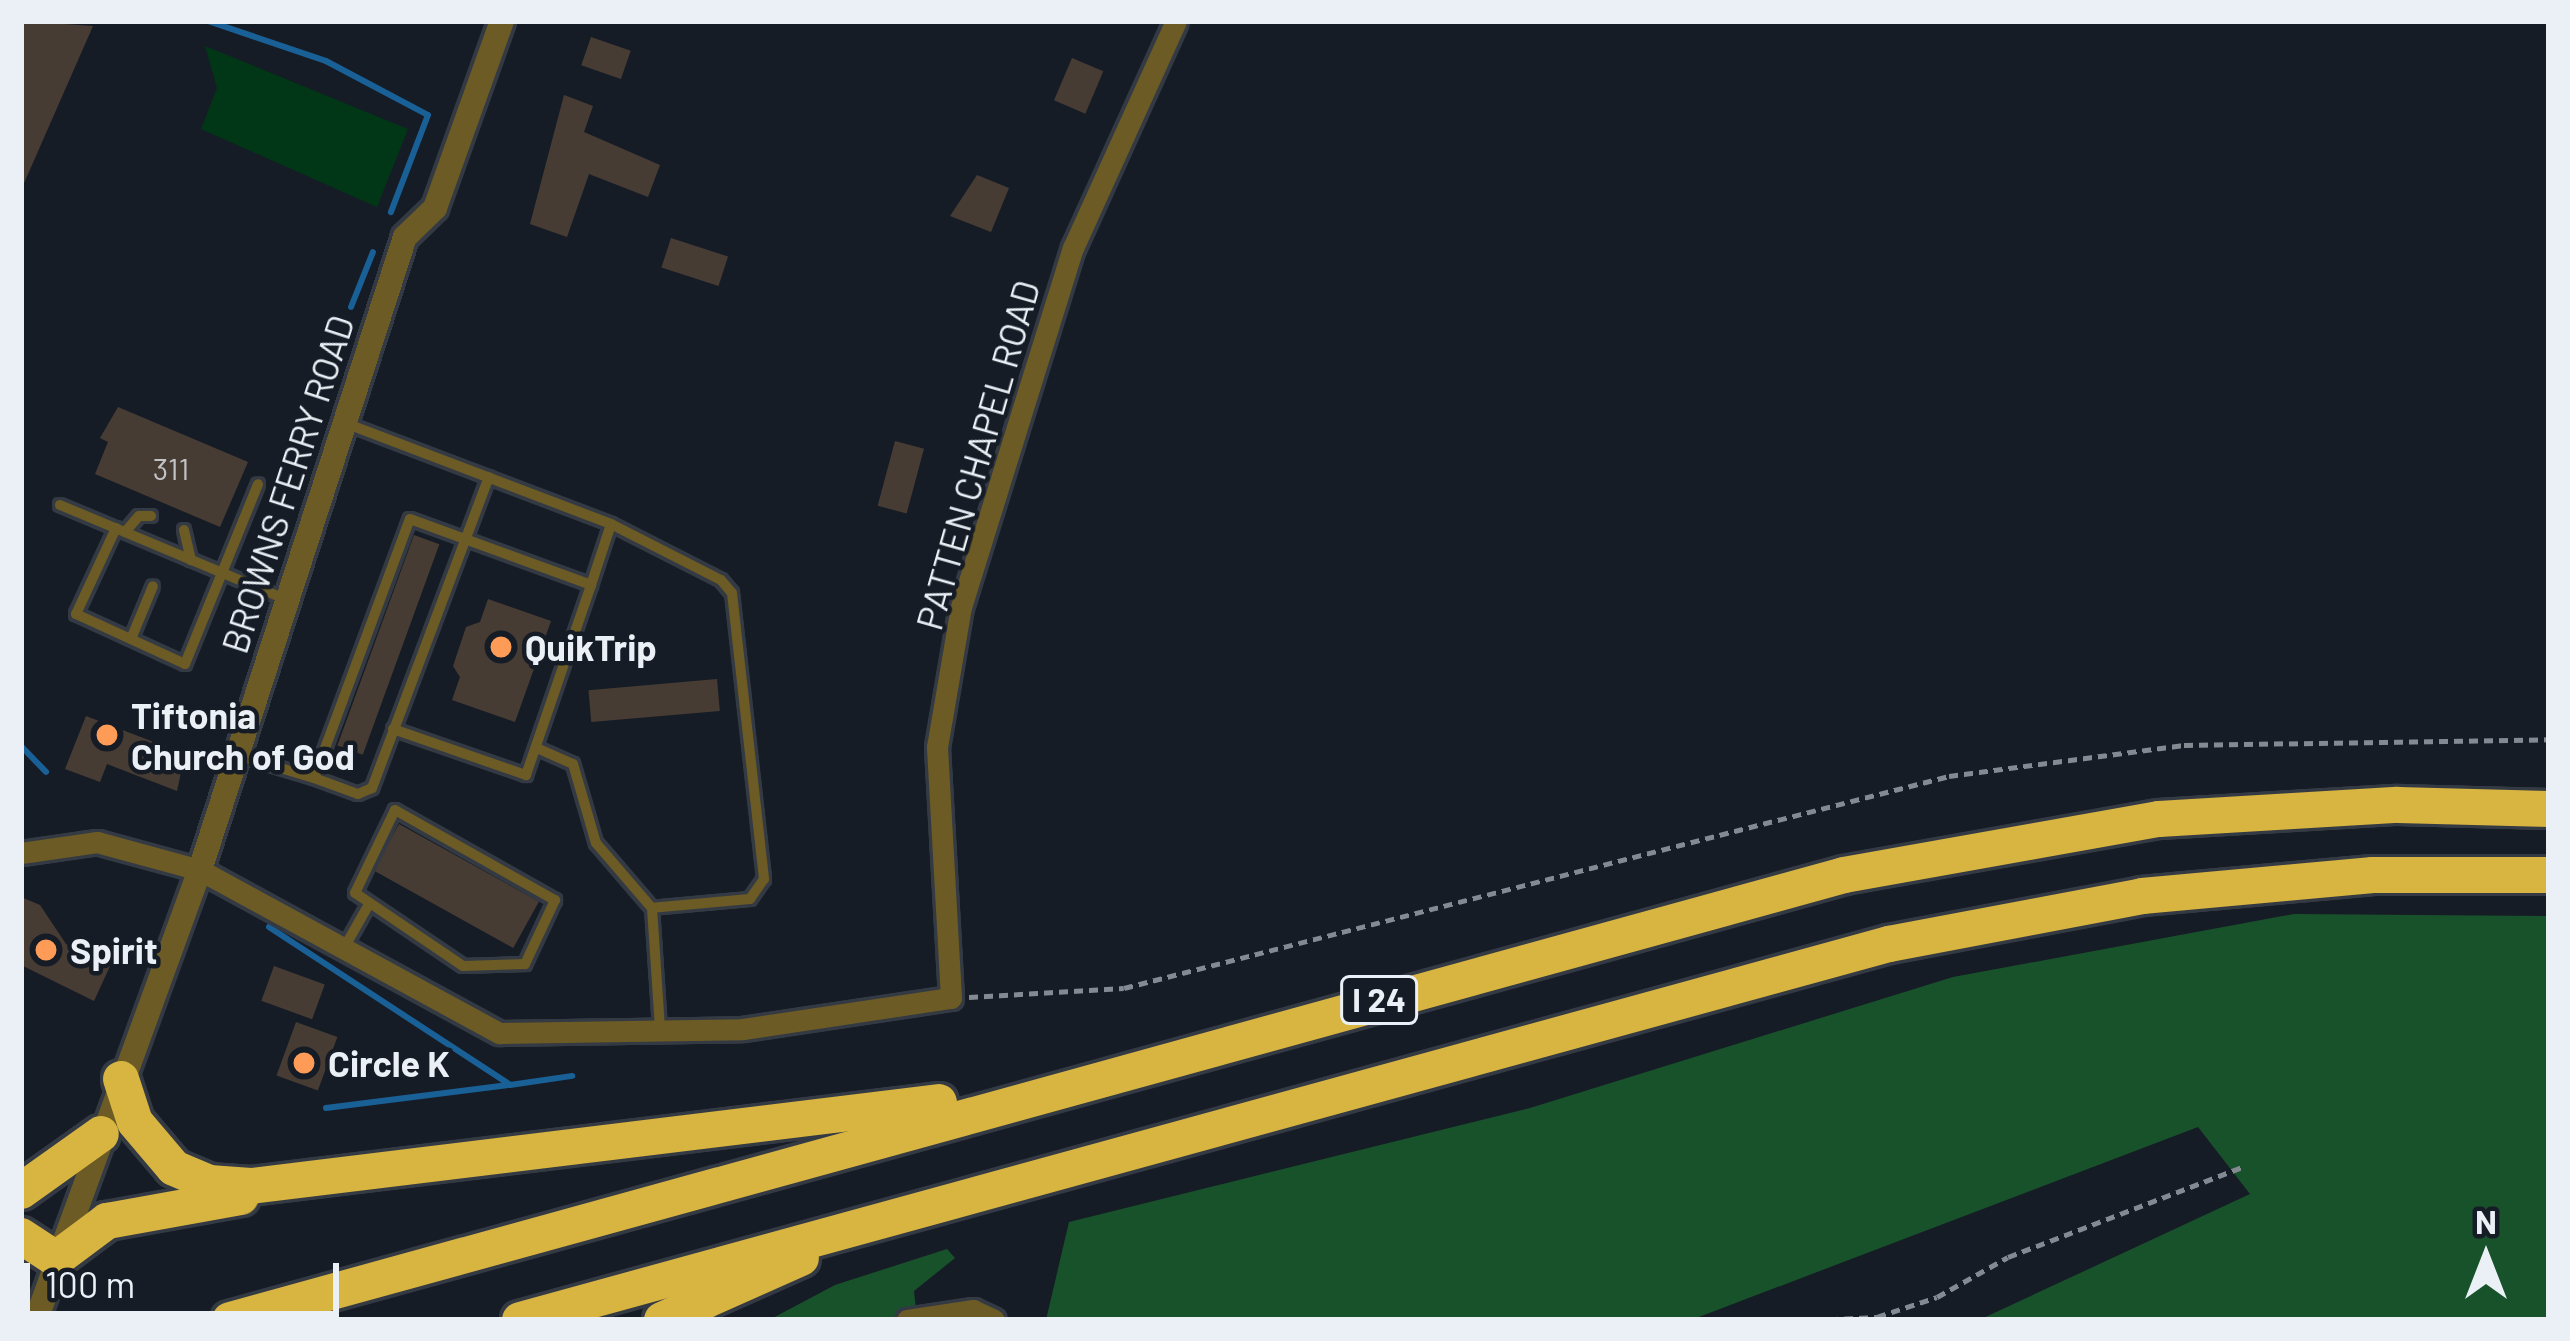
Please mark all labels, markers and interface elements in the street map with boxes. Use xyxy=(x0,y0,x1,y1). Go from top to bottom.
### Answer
street label: PATTEN CHAPEL ROAD xyxy=(906,276,1048,634)
street label: BROWNS FERRY ROAD xyxy=(212,310,362,658)
house number: 311 xyxy=(153,450,189,486)
place label: QuikTrip xyxy=(525,625,657,669)
marker: QuikTrip xyxy=(488,634,514,660)
place label: Tiftonia Church of God xyxy=(131,692,355,777)
marker: Tiftonia Church of God xyxy=(94,722,120,748)
place label: Spirit xyxy=(70,928,158,972)
marker: Spirit xyxy=(33,937,59,963)
road number: I 24 xyxy=(1340,973,1418,1027)
place label: Circle K xyxy=(328,1041,450,1085)
marker: Circle K xyxy=(291,1050,317,1076)
north arrow xyxy=(2426,1197,2546,1317)
text: N xyxy=(2475,1201,2497,1241)
scale bar xyxy=(30,1239,345,1313)
text: 100 m xyxy=(45,1262,135,1305)

